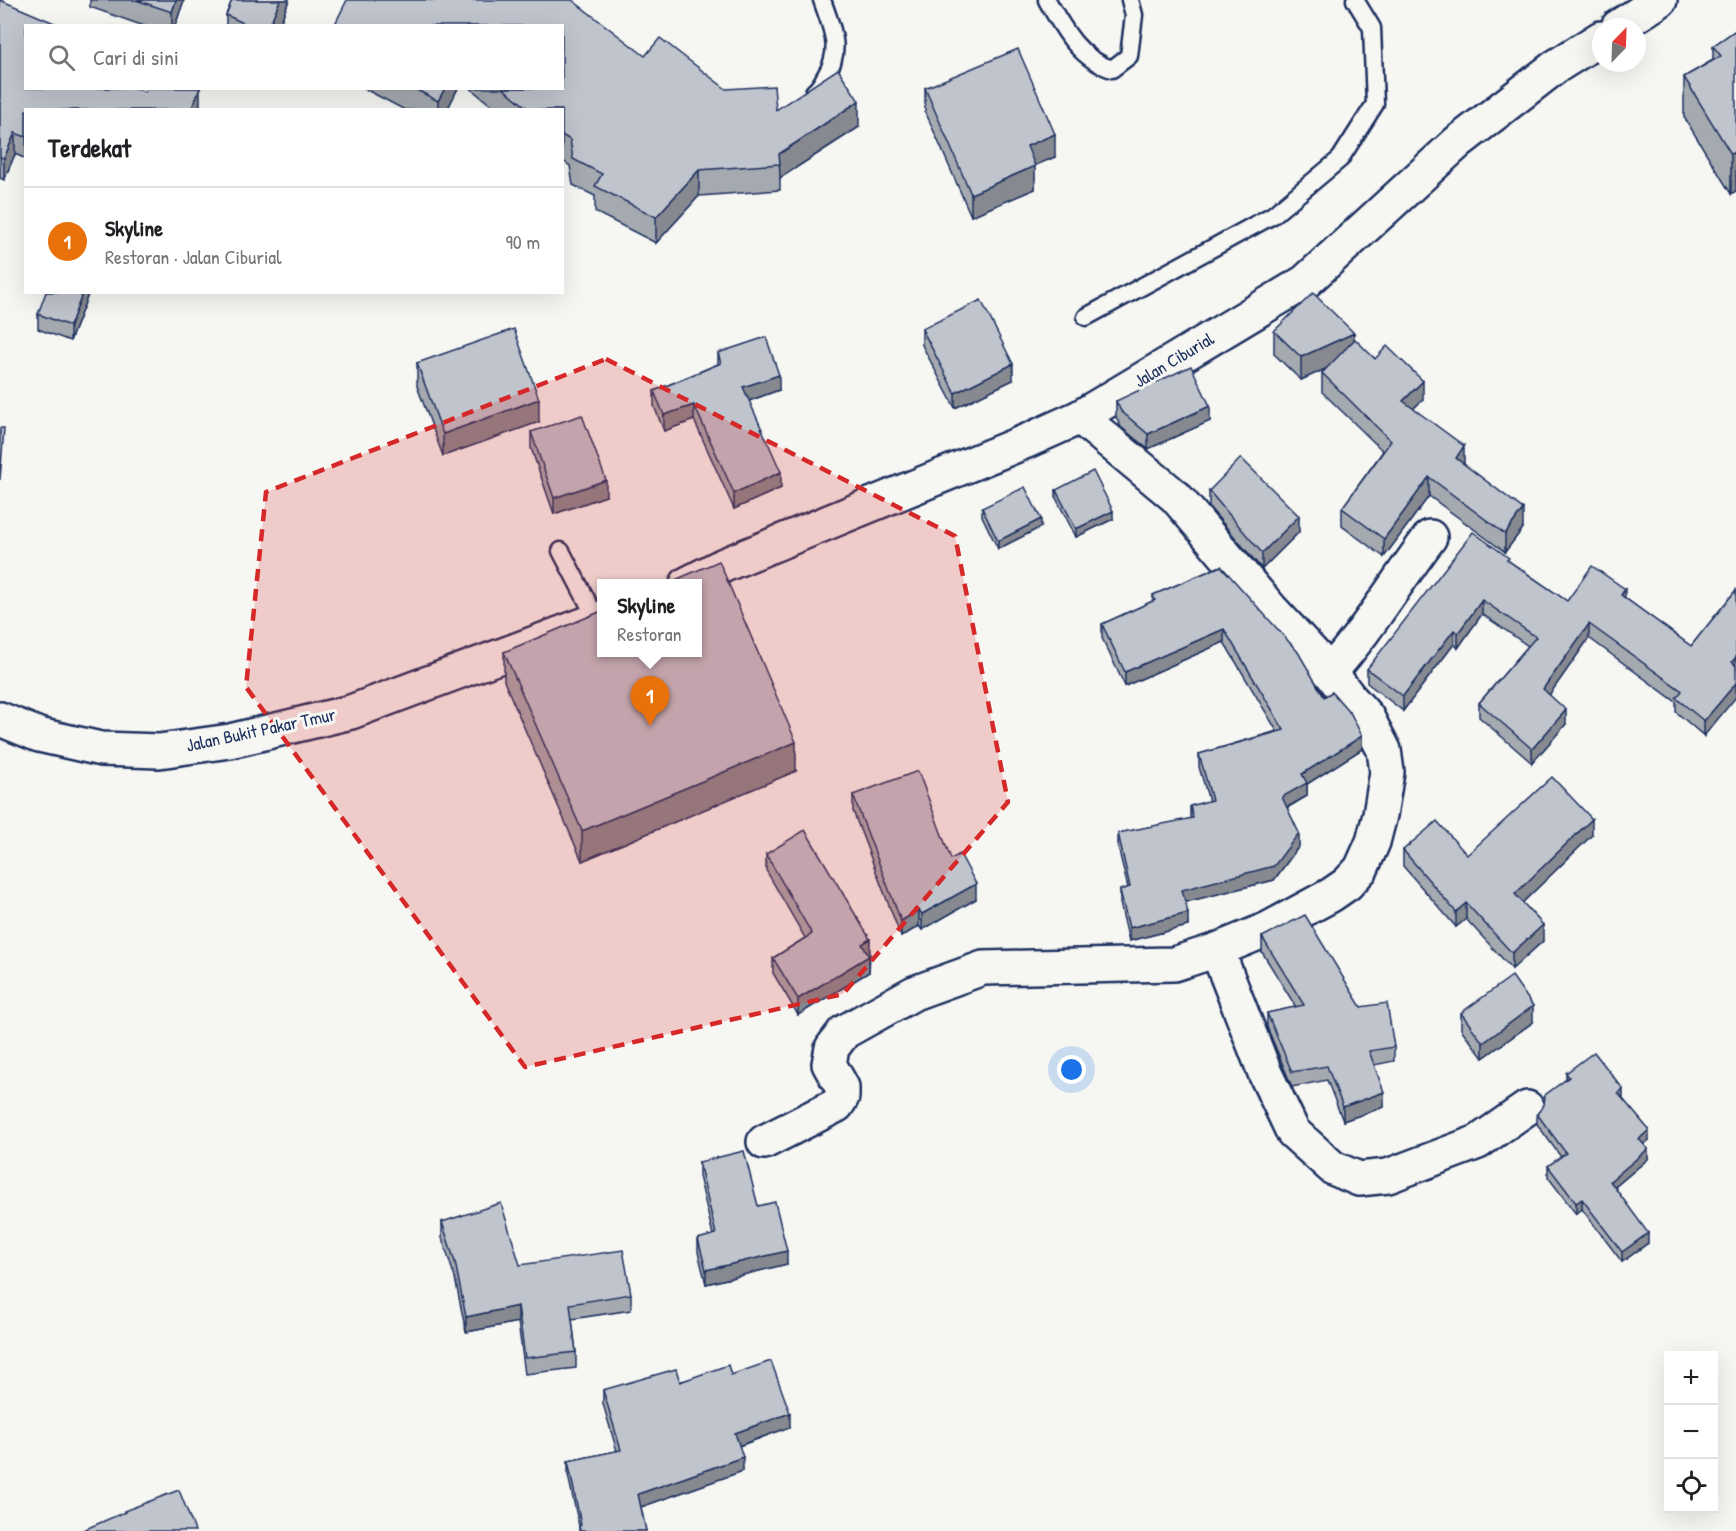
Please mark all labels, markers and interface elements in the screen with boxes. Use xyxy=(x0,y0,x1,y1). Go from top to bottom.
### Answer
north arrow xyxy=(1592,18,1646,72)
search box xyxy=(24,24,564,90)
icon: search xyxy=(45,41,78,74)
text: Cari di sini xyxy=(93,42,179,72)
text: Terdekat xyxy=(48,130,131,165)
text: Skyline xyxy=(105,213,163,243)
text: 1 xyxy=(64,228,71,255)
text: 90 m xyxy=(506,228,540,255)
text: Restoran · Jalan Ciburial xyxy=(105,243,282,270)
street label: Jalan Ciburial xyxy=(1129,326,1219,393)
popup xyxy=(597,579,702,657)
text: Skyline xyxy=(617,590,675,620)
text: Restoran xyxy=(617,620,682,647)
pin: 1 xyxy=(630,676,670,726)
street label: Jalan Bukit Pakar Tmur xyxy=(184,701,338,758)
your location xyxy=(1057,1055,1086,1084)
map controls xyxy=(1664,1351,1718,1513)
button: + xyxy=(1664,1351,1718,1405)
button: − xyxy=(1664,1405,1718,1459)
button: locate xyxy=(1664,1459,1718,1513)

